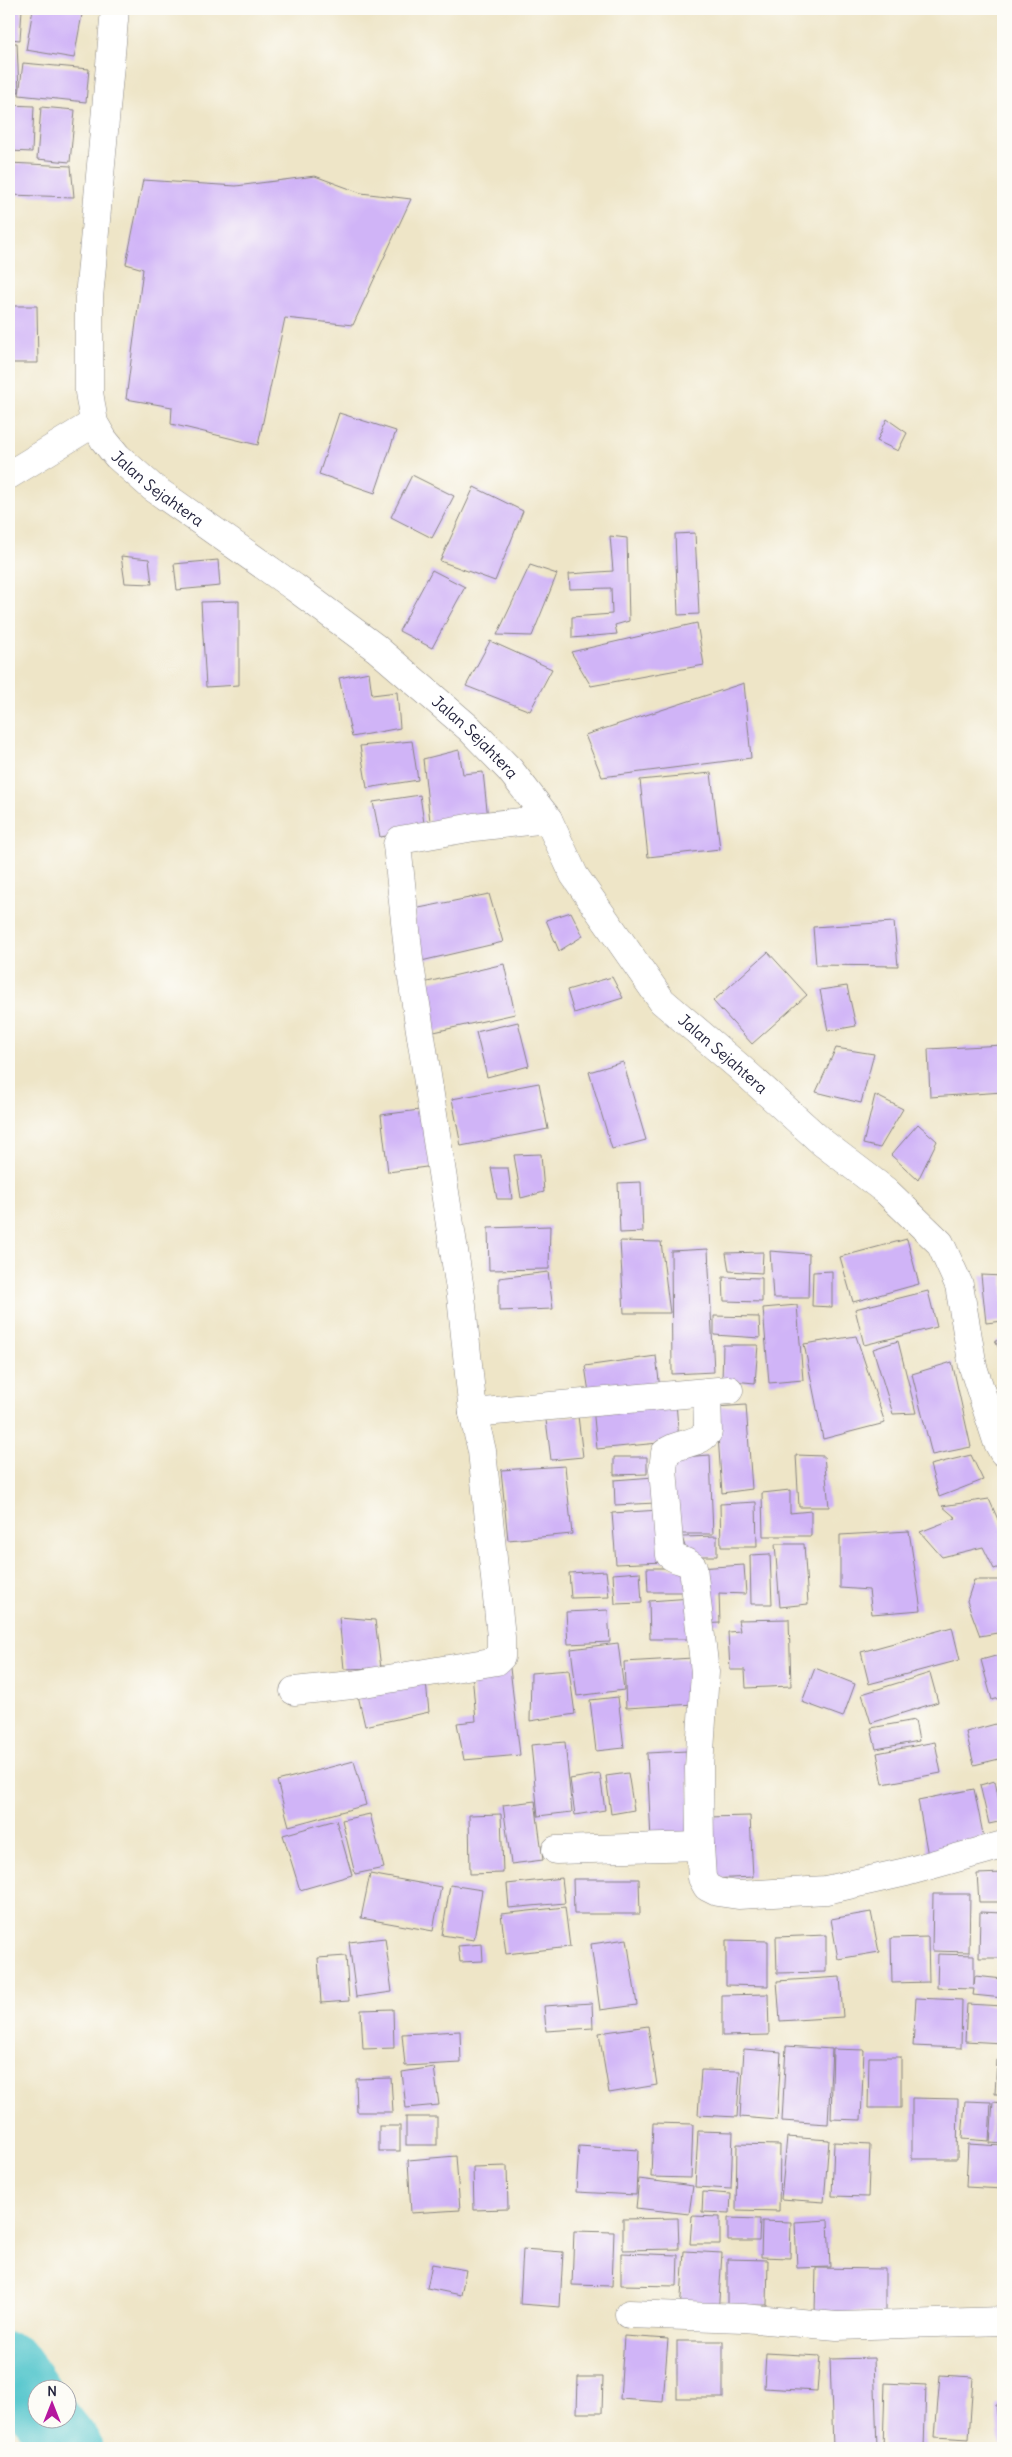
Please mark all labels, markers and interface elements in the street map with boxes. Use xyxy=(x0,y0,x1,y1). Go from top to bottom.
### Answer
street label: Jalan Sejahtera xyxy=(108,446,208,530)
street label: Jalan Sejahtera xyxy=(428,691,523,782)
street label: Jalan Sejahtera xyxy=(674,1010,772,1098)
north arrow xyxy=(28,2380,78,2430)
text: N xyxy=(47,2382,57,2400)

